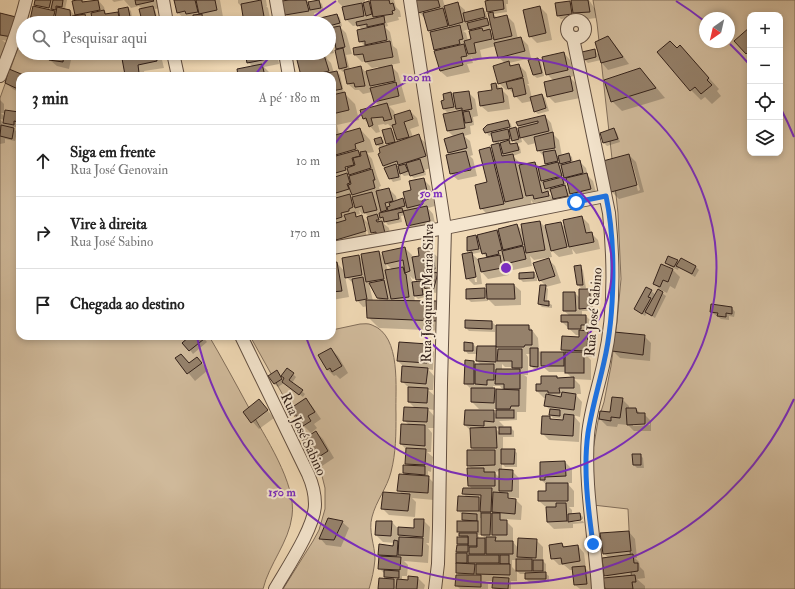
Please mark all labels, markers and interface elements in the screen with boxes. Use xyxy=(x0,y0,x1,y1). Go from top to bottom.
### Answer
north arrow xyxy=(699,12,735,48)
map controls xyxy=(747,12,783,156)
button: + xyxy=(747,12,783,48)
search box xyxy=(16,16,336,60)
icon: search xyxy=(30,27,52,49)
text: Pesquisar aqui xyxy=(62,29,147,48)
button: − xyxy=(747,48,783,84)
text: 100 m xyxy=(403,70,432,85)
button: locate xyxy=(747,84,783,120)
text: 3 min xyxy=(32,88,69,109)
text: A pé · 180 m xyxy=(259,90,320,106)
button: layers xyxy=(747,120,783,156)
text: Siga em frente xyxy=(70,143,156,162)
icon: ahead xyxy=(32,150,54,172)
text: 10 m xyxy=(296,153,320,169)
text: Rua José Genovain xyxy=(70,162,168,178)
text: 50 m xyxy=(419,186,443,201)
route start xyxy=(567,193,585,211)
text: Vire à direita xyxy=(70,215,147,234)
icon: right xyxy=(32,222,54,244)
street label: Rua Joaquim Maria Silva xyxy=(418,223,437,363)
text: 170 m xyxy=(290,225,320,241)
text: Rua José Sabino xyxy=(70,234,153,250)
centre of rings xyxy=(499,261,513,275)
street label: Rua José Sabino xyxy=(581,266,606,357)
icon: arrive xyxy=(32,294,54,316)
text: Chegada ao destino xyxy=(70,295,185,314)
street label: Rua José Sabino xyxy=(277,390,330,479)
text: 150 m xyxy=(268,485,296,500)
route end xyxy=(584,535,602,553)

